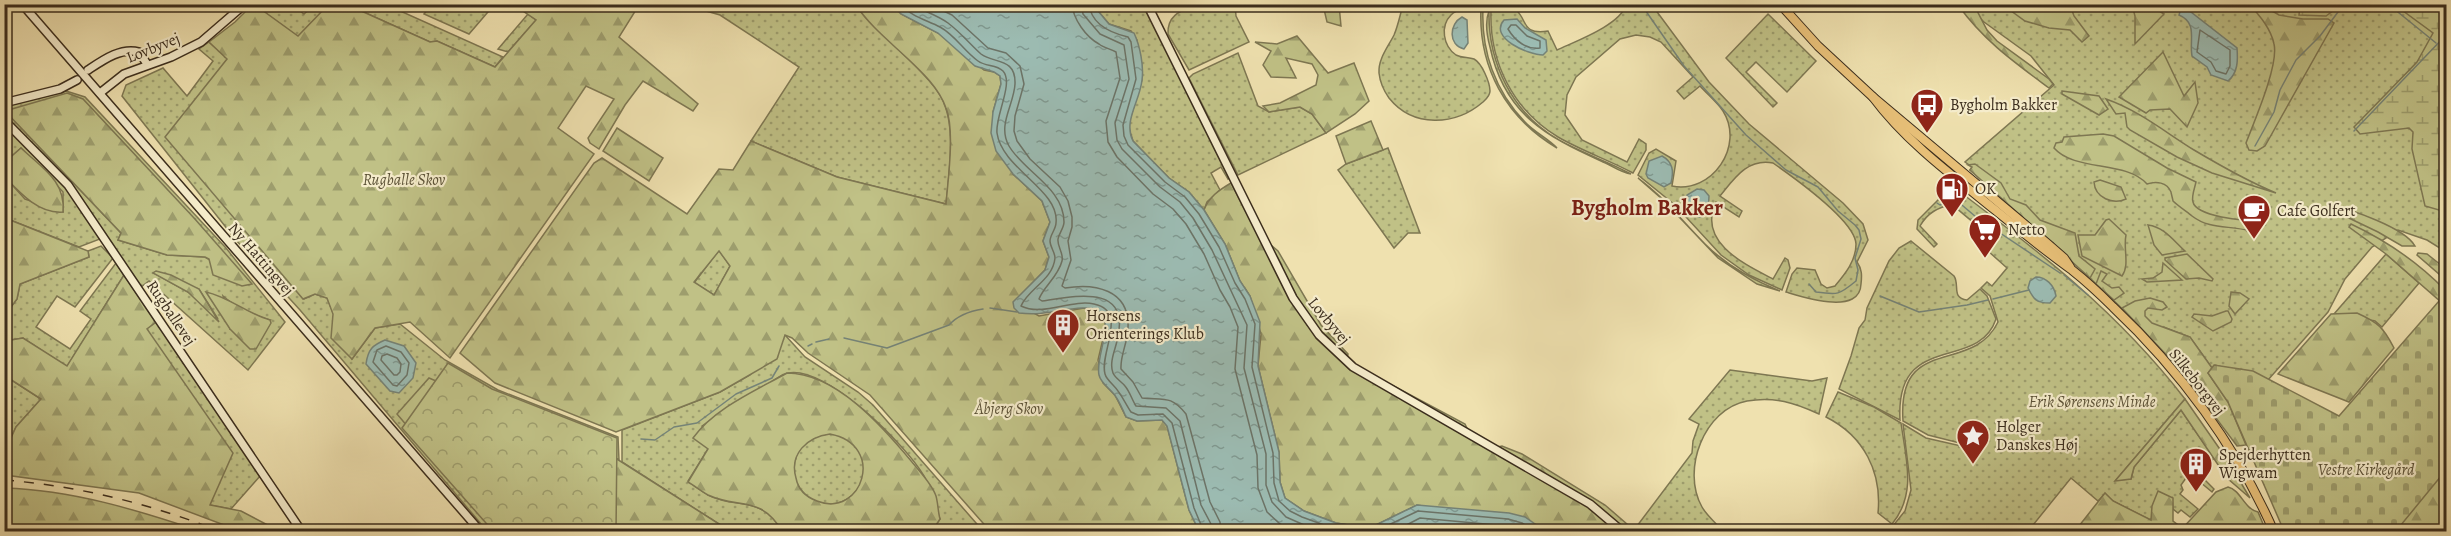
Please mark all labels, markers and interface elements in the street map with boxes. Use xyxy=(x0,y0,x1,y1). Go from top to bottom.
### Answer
street label: Lovbyvej xyxy=(123,27,183,69)
bus stop icon: Bygholm Bakker xyxy=(1909,87,1945,134)
place label: Bygholm Bakker xyxy=(1950,94,2057,116)
park label: Rugballe Skov xyxy=(363,169,446,191)
fuel station icon: OK xyxy=(1934,171,1970,218)
place label: OK xyxy=(1975,178,1996,200)
district label: Bygholm Bakker xyxy=(1571,193,1723,223)
cafe icon: Cafe Golfert xyxy=(2236,193,2272,240)
place label: Cafe Golfert xyxy=(2277,200,2356,222)
supermarket icon: Netto xyxy=(1967,212,2003,259)
street label: Ny Hattingvej xyxy=(223,218,299,300)
place label: Netto xyxy=(2008,219,2045,241)
street label: Rugballevej xyxy=(141,276,201,350)
street label: Lovbyvej xyxy=(1303,292,1355,350)
place label: Horsens Orienterings Klub xyxy=(1086,305,1204,345)
building icon: Horsens Orienterings Klub xyxy=(1045,307,1081,354)
street label: Silkeborgvej xyxy=(2164,344,2230,420)
park label: Erik Sørensens Minde xyxy=(2029,391,2156,413)
park label: Åbjerg Skov xyxy=(974,398,1044,420)
place label: Holger Danskes Høj xyxy=(1996,416,2078,456)
place icon: Holger Danskes Høj xyxy=(1955,418,1991,465)
place label: Spejderhytten Wigwam xyxy=(2218,444,2311,484)
building icon: Spejderhytten Wigwam xyxy=(2178,446,2214,493)
park label: Vestre Kirkegård xyxy=(2318,459,2415,481)

